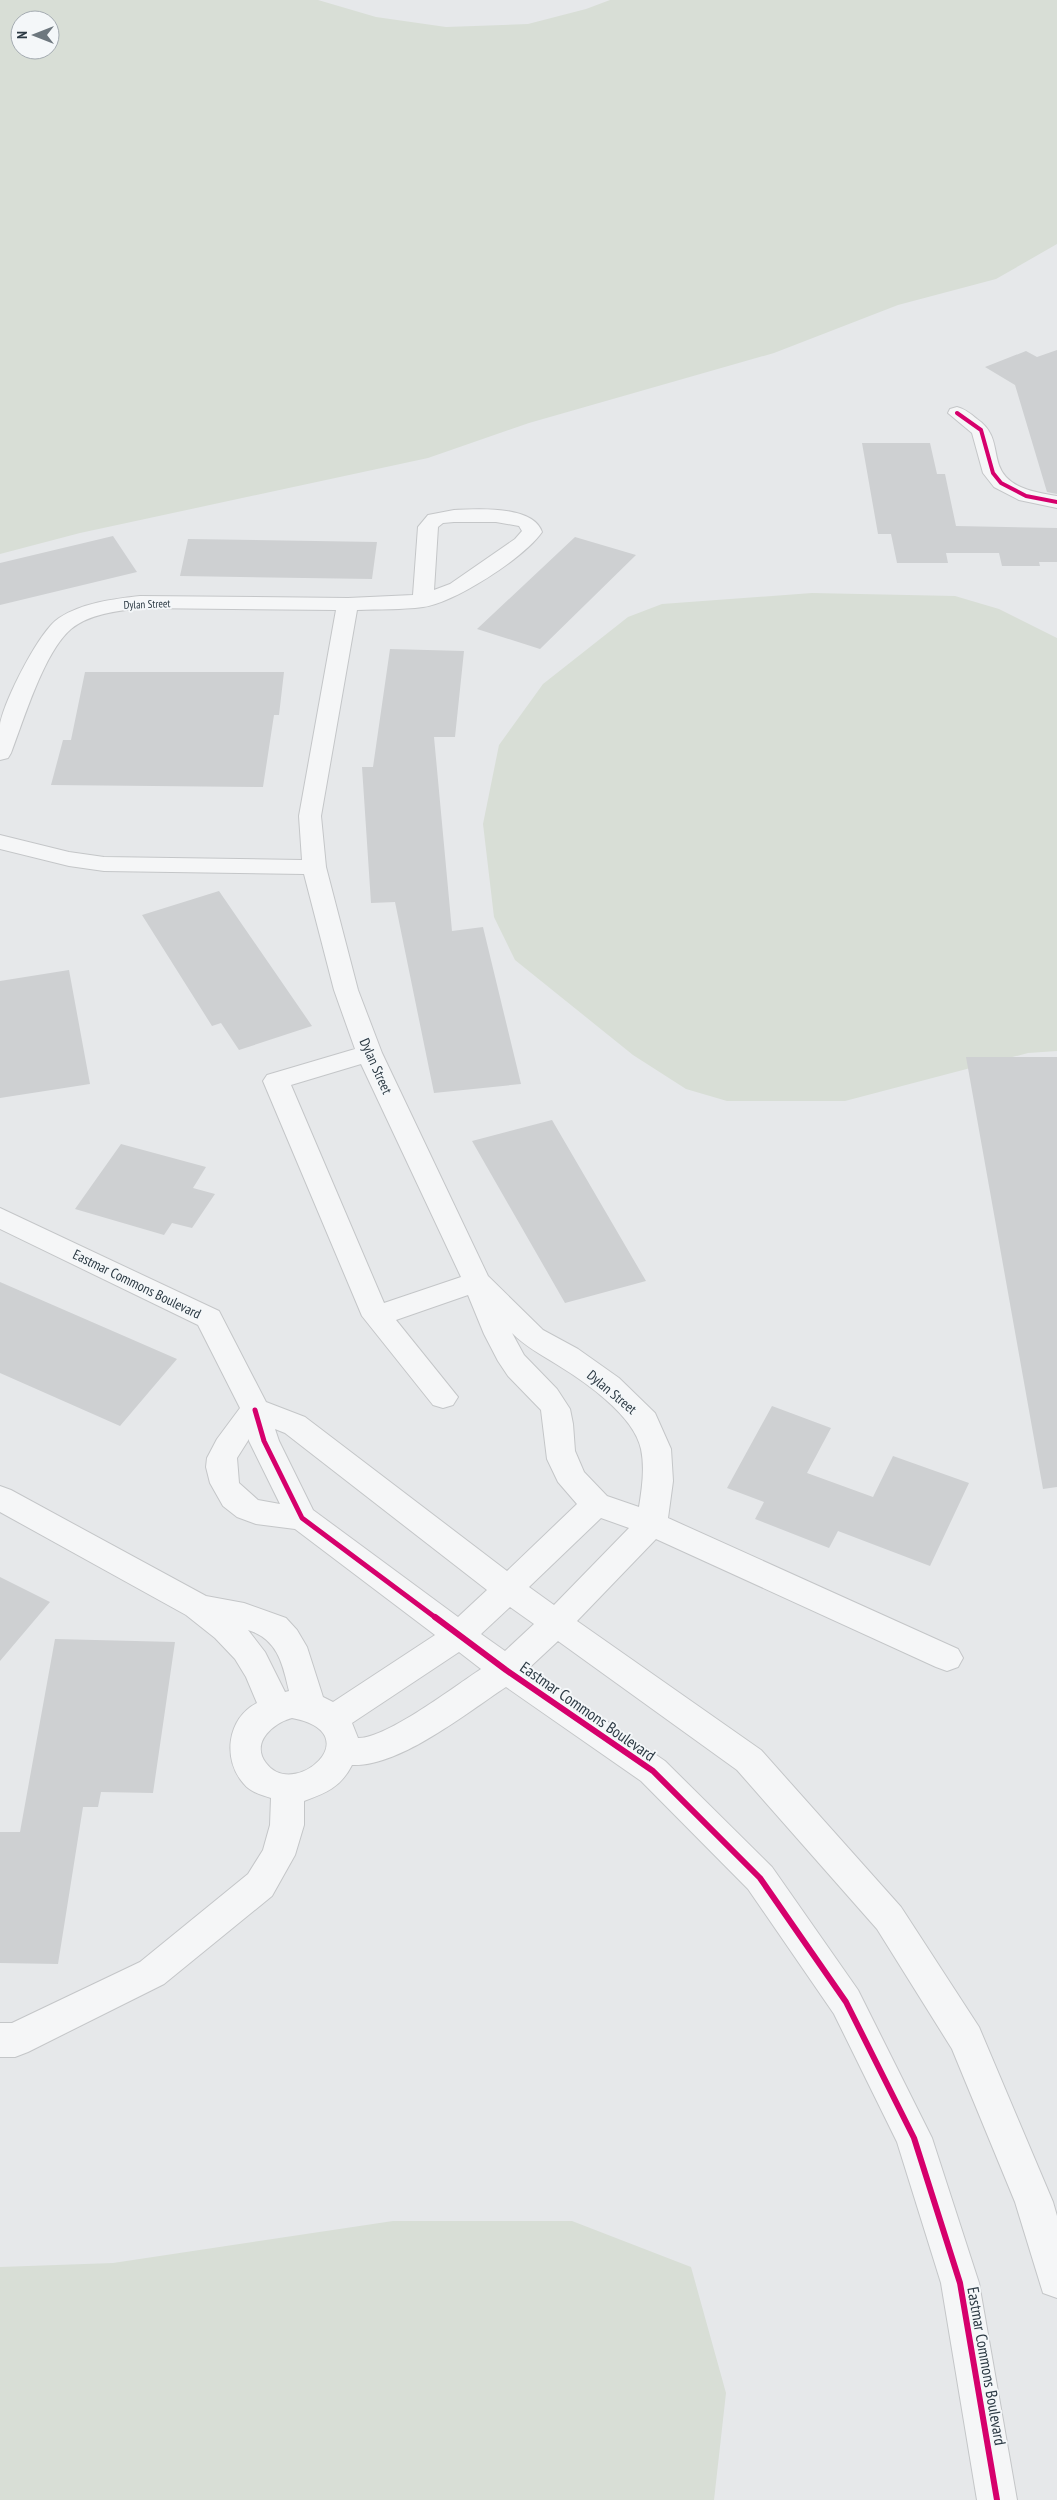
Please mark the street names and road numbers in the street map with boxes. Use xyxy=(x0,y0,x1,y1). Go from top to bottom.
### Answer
street label: Dylan Street xyxy=(123,596,171,612)
street label: Dylan Street xyxy=(356,1035,396,1097)
street label: Eastmar Commons Boulevard xyxy=(70,1245,204,1323)
street label: Dylan Street xyxy=(583,1366,641,1418)
street label: Eastmar Commons Boulevard xyxy=(517,1657,659,1765)
street label: Eastmar Commons Boulevard xyxy=(963,2285,1011,2447)

